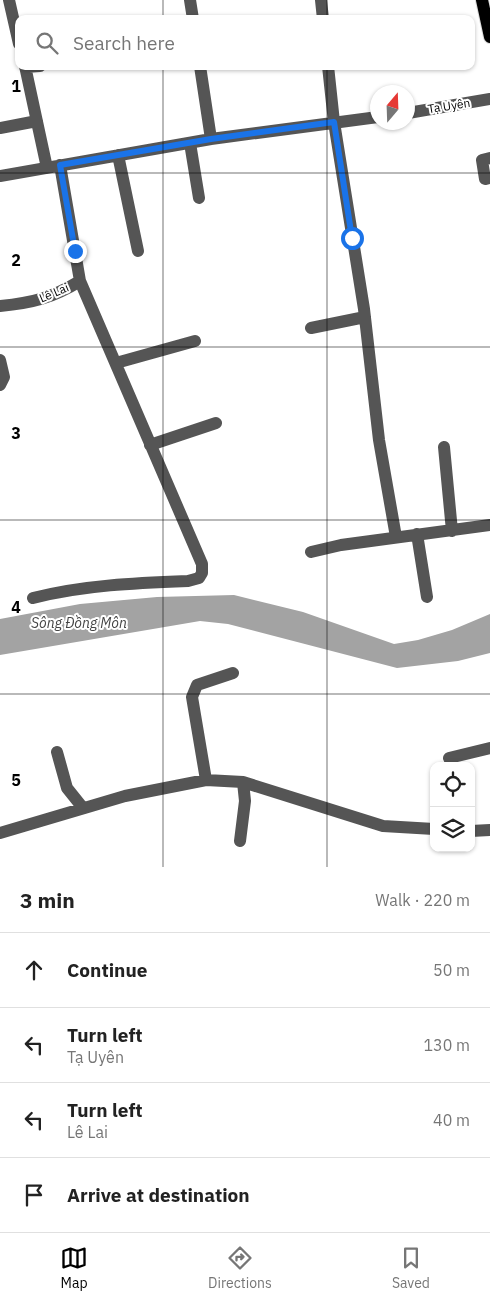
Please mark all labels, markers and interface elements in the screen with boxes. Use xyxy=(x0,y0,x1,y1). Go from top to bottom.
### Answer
search box xyxy=(15,15,475,70)
icon: search xyxy=(33,29,61,57)
text: Search here xyxy=(73,31,175,55)
text: 1 xyxy=(11,76,21,96)
north arrow xyxy=(370,85,415,130)
street label: Tạ Uyên xyxy=(427,95,471,116)
route start xyxy=(341,227,364,250)
route end xyxy=(64,240,87,263)
text: 2 xyxy=(11,250,21,270)
street label: Lê Lai xyxy=(37,280,71,305)
text: 3 xyxy=(11,423,21,443)
text: 4 xyxy=(11,597,21,617)
water label: Sông Đồng Môn xyxy=(31,614,127,632)
map controls xyxy=(430,762,475,852)
button: locate xyxy=(430,762,475,807)
text: 5 xyxy=(11,770,21,790)
button: layers xyxy=(430,807,475,852)
text: 3 min xyxy=(20,886,75,914)
text: Walk · 220 m xyxy=(375,890,470,910)
icon: ahead xyxy=(20,956,48,984)
text: Continue xyxy=(67,958,147,982)
text: 50 m xyxy=(433,960,470,980)
text: Turn left xyxy=(67,1023,143,1047)
icon: left xyxy=(20,1031,48,1059)
text: 130 m xyxy=(423,1035,470,1055)
text: Tạ Uyên xyxy=(67,1047,124,1067)
text: Turn left xyxy=(67,1098,143,1122)
icon: left xyxy=(20,1106,48,1134)
text: 40 m xyxy=(433,1110,470,1130)
text: Lê Lai xyxy=(67,1122,108,1142)
icon: arrive xyxy=(20,1181,48,1209)
text: Arrive at destination xyxy=(67,1183,250,1207)
tab: Map xyxy=(60,1244,88,1292)
tab: Directions xyxy=(208,1244,272,1292)
tab: Saved xyxy=(392,1244,430,1292)

